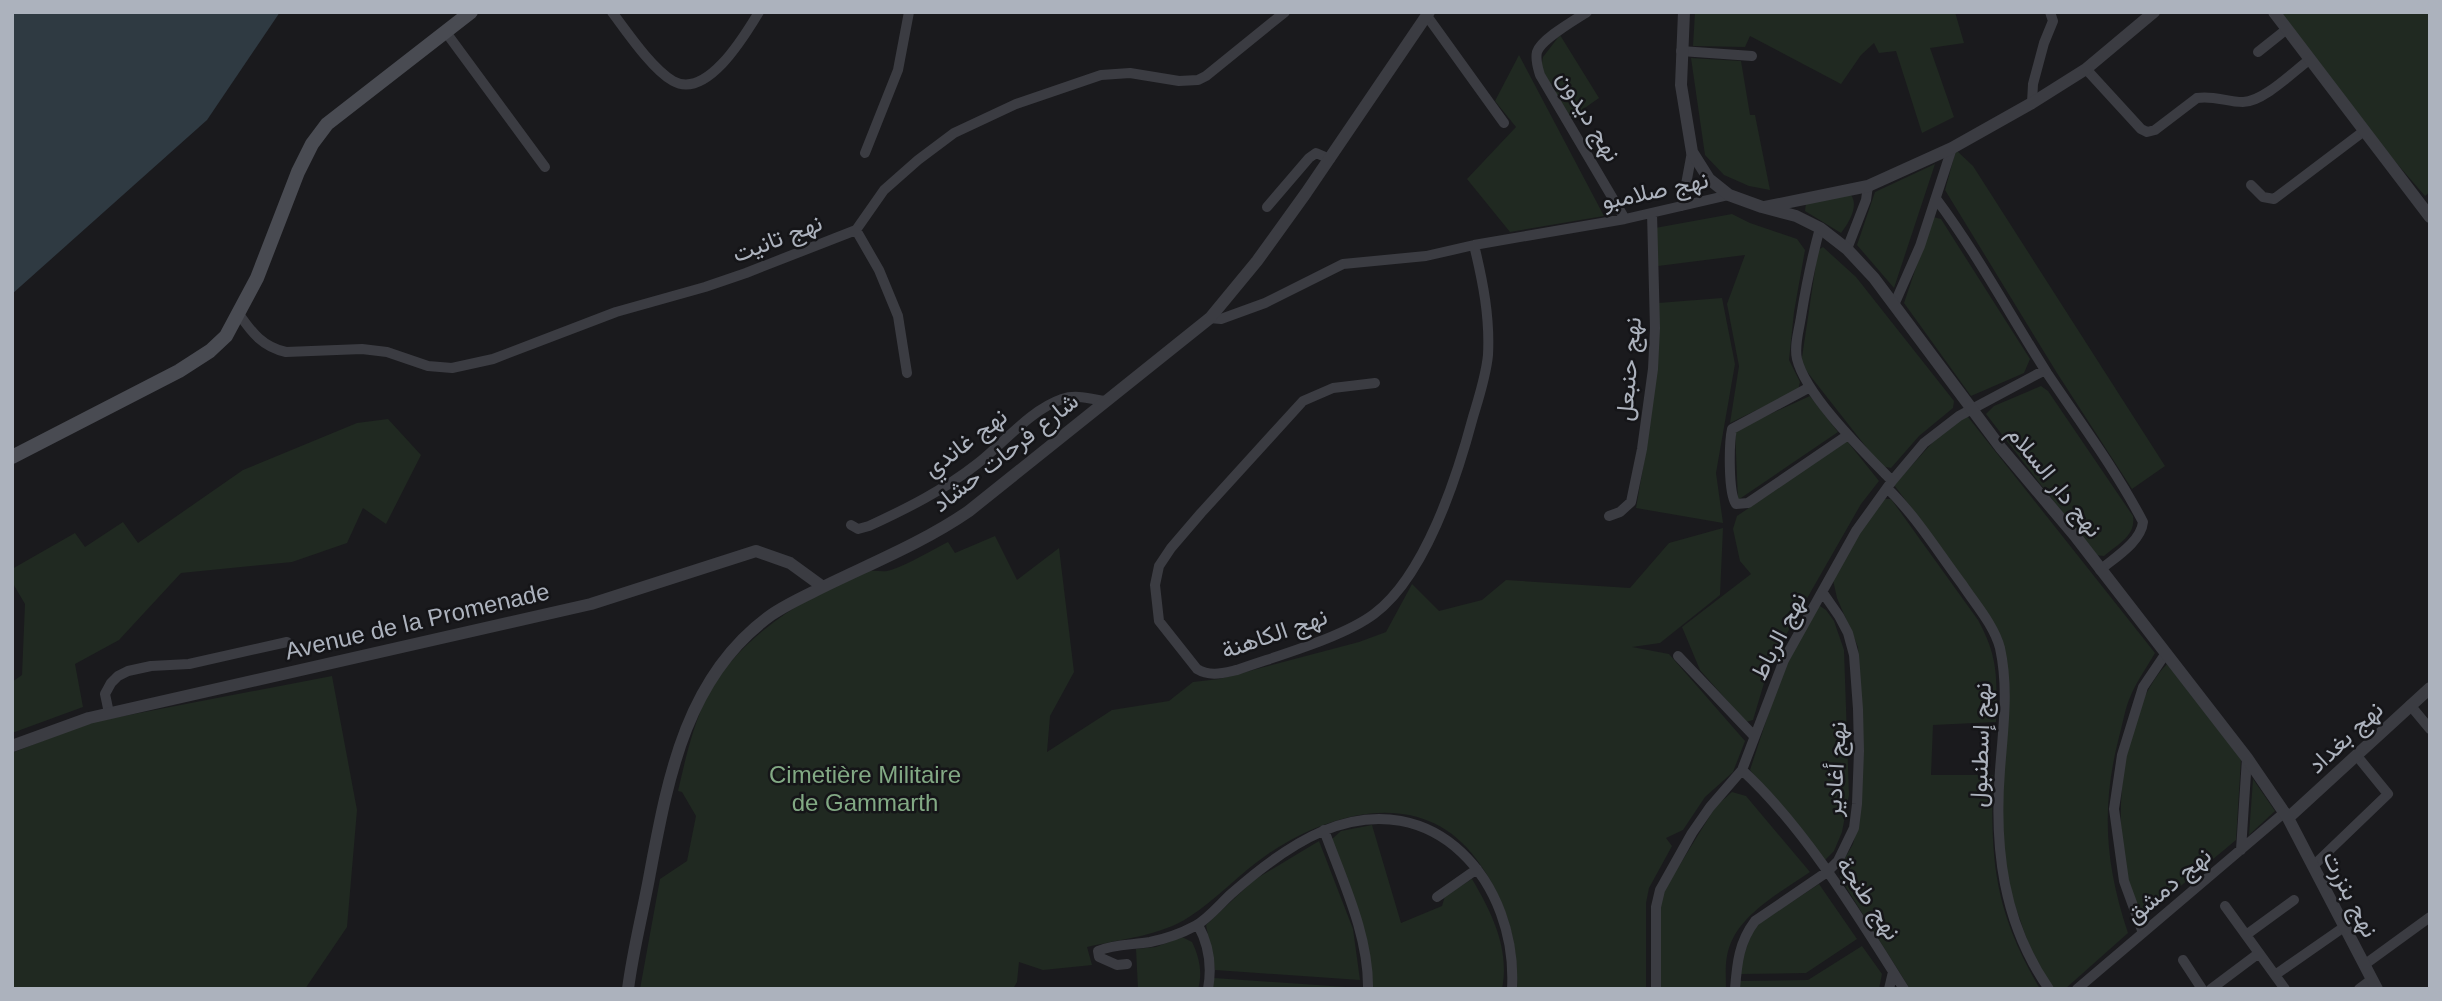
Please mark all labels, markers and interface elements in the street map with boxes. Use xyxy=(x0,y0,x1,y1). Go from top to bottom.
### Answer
street label: نهج ديدون xyxy=(1548,66,1626,168)
street label: نهج صلامبو xyxy=(1599,166,1712,218)
street label: نهج تانيت xyxy=(728,209,827,271)
street label: نهج حنبعل xyxy=(1610,316,1650,422)
street label: شارع فرحات حشاد xyxy=(927,387,1085,520)
street label: نهج غاندي xyxy=(918,402,1016,487)
street label: نهج دار السلام xyxy=(1999,420,2108,545)
street label: Avenue de la Promenade xyxy=(282,577,552,665)
street label: نهج الرباط xyxy=(1745,588,1815,686)
street label: نهج الكاهنة xyxy=(1218,602,1332,667)
street label: نهج إسطنبول xyxy=(1964,682,2000,808)
street label: نهج بغداد xyxy=(2302,696,2391,781)
street label: نهج أغادير xyxy=(1819,721,1855,819)
park label: Cimetière Militaire de Gammarth xyxy=(769,761,961,816)
street label: نهج دمشق xyxy=(2120,842,2219,932)
street label: نهج بنزرت xyxy=(2314,846,2384,944)
street label: نهج طنجة xyxy=(1828,851,1907,947)

